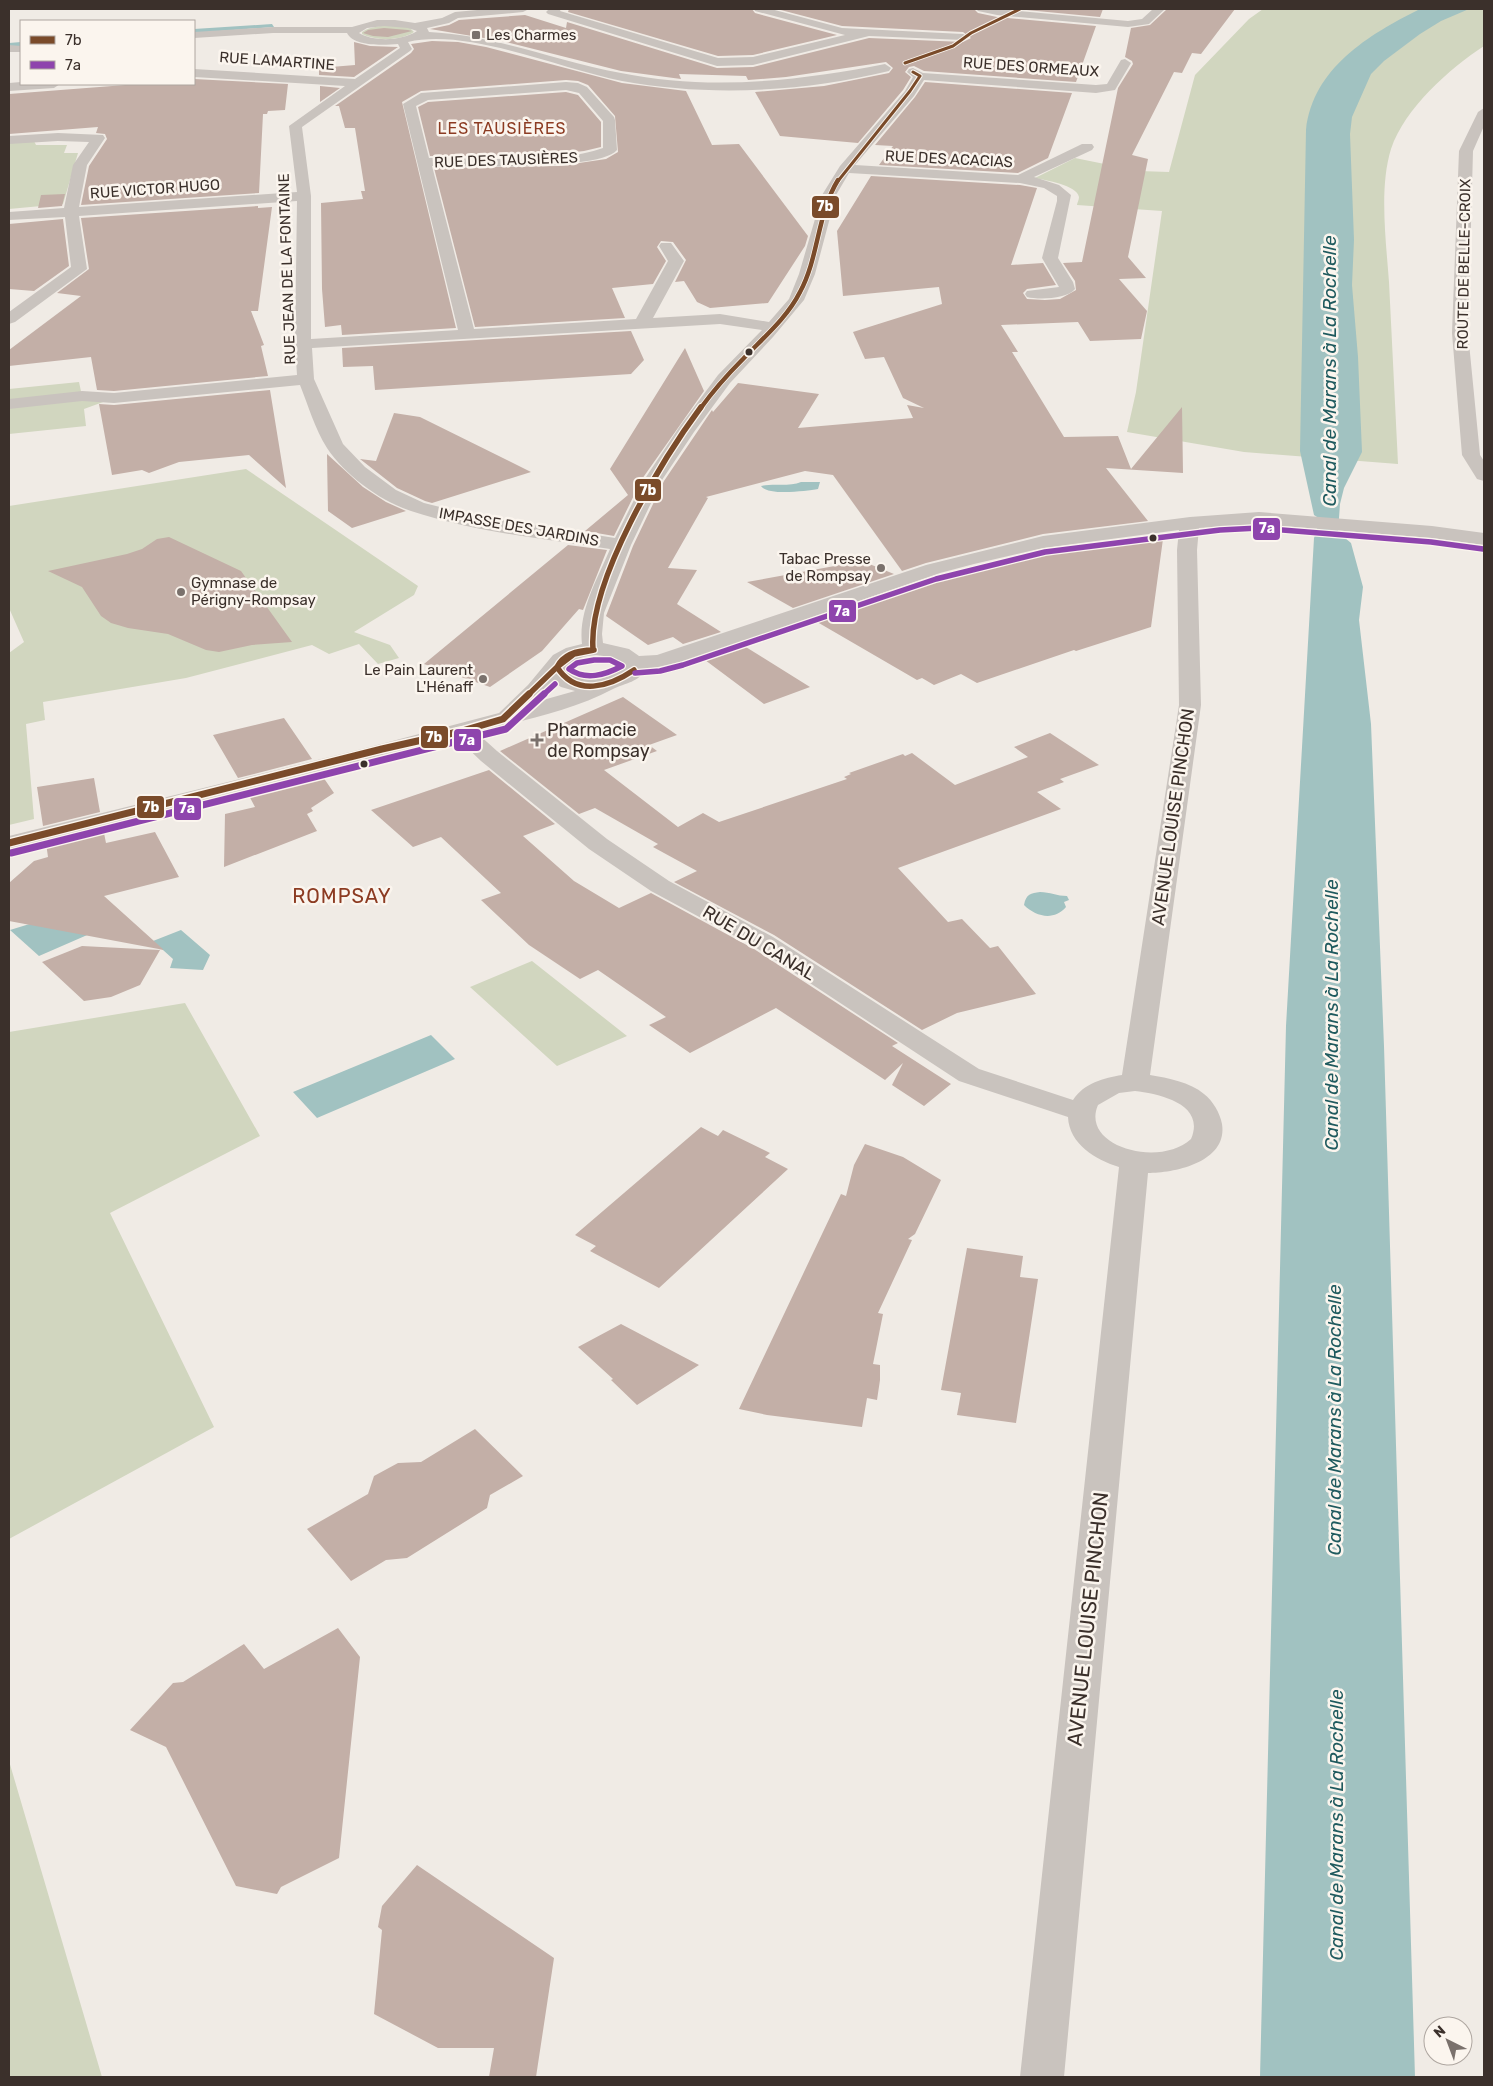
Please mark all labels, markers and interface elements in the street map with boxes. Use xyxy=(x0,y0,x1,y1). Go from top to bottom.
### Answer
legend xyxy=(20,20,195,85)
place label: Les Charmes xyxy=(486,26,577,44)
marker: Les Charmes xyxy=(470,29,482,41)
text: 7b xyxy=(65,31,82,49)
street label: RUE LAMARTINE xyxy=(219,48,335,74)
street label: RUE DES ORMEAUX xyxy=(962,53,1100,81)
text: 7a xyxy=(65,56,81,74)
district label: LES TAUSIÈRES xyxy=(437,119,567,138)
street label: RUE DES ACACIAS xyxy=(885,147,1013,171)
street label: RUE DES TAUSIÈRES xyxy=(434,148,578,172)
street label: RUE JEAN DE LA FONTAINE xyxy=(275,173,299,365)
street label: RUE VICTOR HUGO xyxy=(89,175,221,203)
street label: ROUTE DE BELLE-CROIX xyxy=(1454,178,1474,349)
line badge: 7b xyxy=(811,195,840,219)
text: 7b xyxy=(817,198,834,215)
water label: Canal de Marans à La Rochelle xyxy=(1318,235,1341,507)
unlabelled marker xyxy=(744,347,754,357)
line badge: 7b xyxy=(634,478,662,502)
text: 7b xyxy=(640,482,657,499)
street label: IMPASSE DES JARDINS xyxy=(438,504,600,550)
line badge: 7a xyxy=(1252,517,1281,541)
text: 7a xyxy=(1259,520,1275,537)
unlabelled marker xyxy=(1148,533,1158,543)
place label: Tabac Presse de Rompsay xyxy=(779,550,871,585)
marker: Tabac Presse de Rompsay xyxy=(875,562,887,574)
place label: Gymnase de Périgny-Rompsay xyxy=(191,574,316,609)
marker: Gymnase de Périgny-Rompsay xyxy=(175,586,187,598)
line badge: 7a xyxy=(828,599,857,623)
text: 7a xyxy=(834,603,850,620)
place label: Le Pain Laurent L'Hénaff xyxy=(364,661,474,696)
marker: Le Pain Laurent L'Hénaff xyxy=(477,673,489,685)
street label: AVENUE LOUISE PINCHON xyxy=(1147,707,1199,927)
place label: Pharmacie de Rompsay xyxy=(547,719,650,762)
line badge: 7b xyxy=(420,725,449,749)
line badge: 7a xyxy=(453,728,482,752)
text: 7b xyxy=(426,729,443,746)
text: 7a xyxy=(459,732,475,749)
marker: Pharmacie de Rompsay xyxy=(531,734,543,746)
unlabelled marker xyxy=(359,759,369,769)
line badge: 7b xyxy=(136,795,165,819)
line badge: 7a xyxy=(173,797,202,821)
text: 7b xyxy=(143,799,160,816)
text: 7a xyxy=(179,800,195,817)
water label: Canal de Marans à La Rochelle xyxy=(1320,879,1343,1151)
district label: ROMPSAY xyxy=(292,884,392,908)
street label: RUE DU CANAL xyxy=(699,901,819,985)
water label: Canal de Marans à La Rochelle xyxy=(1323,1284,1346,1556)
street label: AVENUE LOUISE PINCHON xyxy=(1062,1491,1113,1747)
water label: Canal de Marans à La Rochelle xyxy=(1325,1689,1348,1961)
north arrow xyxy=(1423,2016,1473,2066)
text: N xyxy=(1430,2022,1449,2041)

